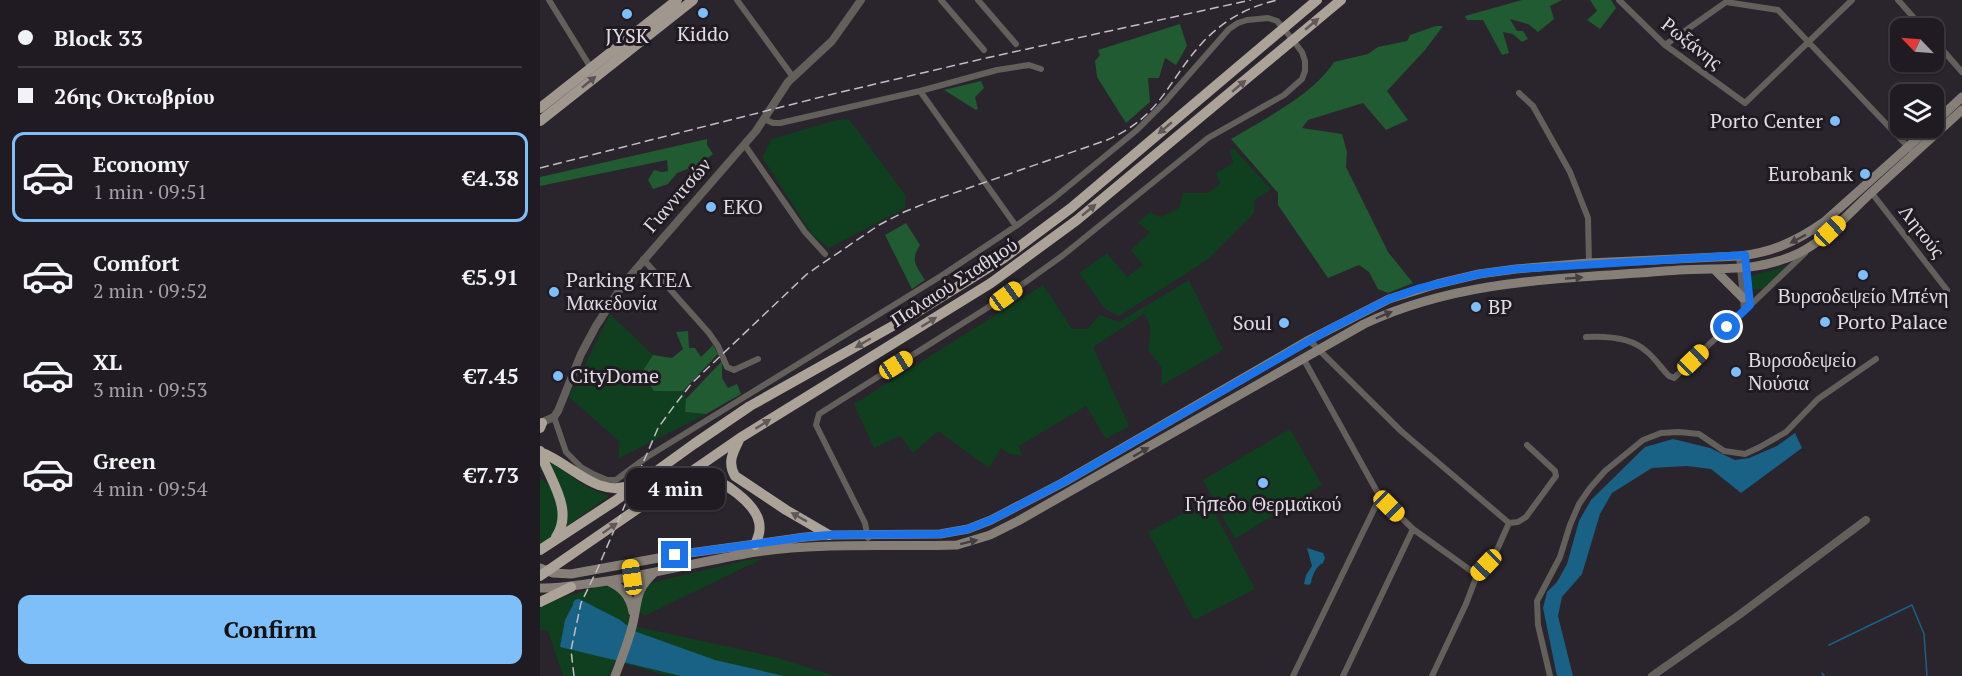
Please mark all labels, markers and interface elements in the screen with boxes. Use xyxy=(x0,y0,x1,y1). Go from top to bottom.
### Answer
marker: Kiddo xyxy=(696,6,710,20)
marker: JYSK xyxy=(620,7,634,21)
street label: Ρωξάνης xyxy=(1656,10,1728,75)
one-way arrow xyxy=(1304,18,1319,31)
north arrow xyxy=(1890,18,1944,72)
map controls xyxy=(1890,18,1944,138)
place label: Kiddo xyxy=(677,20,729,47)
place label: JYSK xyxy=(605,22,649,49)
text: Block 33 xyxy=(54,23,143,52)
one-way arrow xyxy=(582,77,597,89)
one-way arrow xyxy=(1231,79,1247,92)
text: 26ης Οκτωβρίου xyxy=(54,81,215,110)
button: layers xyxy=(1890,84,1944,138)
place label: Porto Center xyxy=(1710,107,1823,134)
marker: Porto Center xyxy=(1828,114,1842,128)
one-way arrow xyxy=(1158,121,1173,134)
text: Economy xyxy=(93,149,189,178)
icon: car xyxy=(21,150,75,204)
street label: Γιαννιτσών xyxy=(637,151,717,238)
place label: Eurobank xyxy=(1768,160,1854,187)
text: €4.38 xyxy=(463,163,519,192)
marker: Eurobank xyxy=(1858,167,1872,181)
text: 1 min · 09:51 xyxy=(93,178,207,205)
place label: ΕΚΟ xyxy=(723,193,763,220)
street label: Λητούς xyxy=(1893,198,1952,263)
marker: ΕΚΟ xyxy=(704,200,718,214)
one-way arrow xyxy=(1081,204,1097,217)
car xyxy=(1811,212,1849,250)
street label: Παλαιού Σταθμού xyxy=(885,230,1022,333)
one-way arrow xyxy=(1789,233,1807,243)
text: Comfort xyxy=(93,248,179,277)
icon: car xyxy=(21,249,75,303)
text: €5.91 xyxy=(463,262,519,291)
place label: Parking ΚΤΕΛ Μακεδονία xyxy=(566,266,692,316)
marker: Βυρσοδεψείο Μπένη xyxy=(1856,268,1870,282)
one-way arrow xyxy=(1565,273,1584,283)
text: 2 min · 09:52 xyxy=(93,277,207,304)
car xyxy=(986,278,1026,314)
place label: Βυρσοδεψείο Μπένη xyxy=(1778,282,1948,309)
marker: Parking ΚΤΕΛ Μακεδονία xyxy=(547,285,561,299)
place label: BP xyxy=(1488,293,1512,320)
marker: BP xyxy=(1469,300,1483,314)
place label: Porto Palace xyxy=(1837,308,1948,335)
place label: Soul xyxy=(1233,309,1272,336)
one-way arrow xyxy=(1375,310,1393,319)
route start xyxy=(1713,313,1740,340)
marker: Porto Palace xyxy=(1818,315,1832,329)
marker: Soul xyxy=(1277,316,1291,330)
one-way arrow xyxy=(921,317,937,328)
one-way arrow xyxy=(855,337,871,348)
car xyxy=(1674,341,1712,379)
place label: Βυρσοδεψείο Νούσια xyxy=(1748,346,1856,396)
text: XL xyxy=(93,347,122,376)
icon: car xyxy=(21,348,75,402)
car xyxy=(876,348,916,382)
text: €7.45 xyxy=(464,361,519,390)
place label: CityDome xyxy=(570,362,659,389)
marker: Βυρσοδεψείο Νούσια xyxy=(1729,365,1743,379)
marker: CityDome xyxy=(551,369,565,383)
text: 3 min · 09:53 xyxy=(93,376,207,403)
one-way arrow xyxy=(755,419,771,430)
text: Green xyxy=(93,446,156,475)
icon: car xyxy=(21,447,75,501)
one-way arrow xyxy=(1133,447,1150,457)
text: €7.73 xyxy=(464,460,519,489)
callout: 4 min xyxy=(626,468,724,510)
text: 4 min · 09:54 xyxy=(93,475,207,502)
text: 4 min xyxy=(648,475,703,502)
marker: Γήπεδο Θερμαϊκού xyxy=(1256,476,1270,490)
car xyxy=(1370,487,1408,525)
place label: Γήπεδο Θερμαϊκού xyxy=(1185,490,1341,517)
one-way arrow xyxy=(790,513,807,523)
one-way arrow xyxy=(602,523,618,534)
one-way arrow xyxy=(959,536,978,546)
route end xyxy=(661,541,688,568)
car xyxy=(1467,546,1505,584)
car xyxy=(621,558,643,596)
button: Confirm xyxy=(18,595,522,664)

